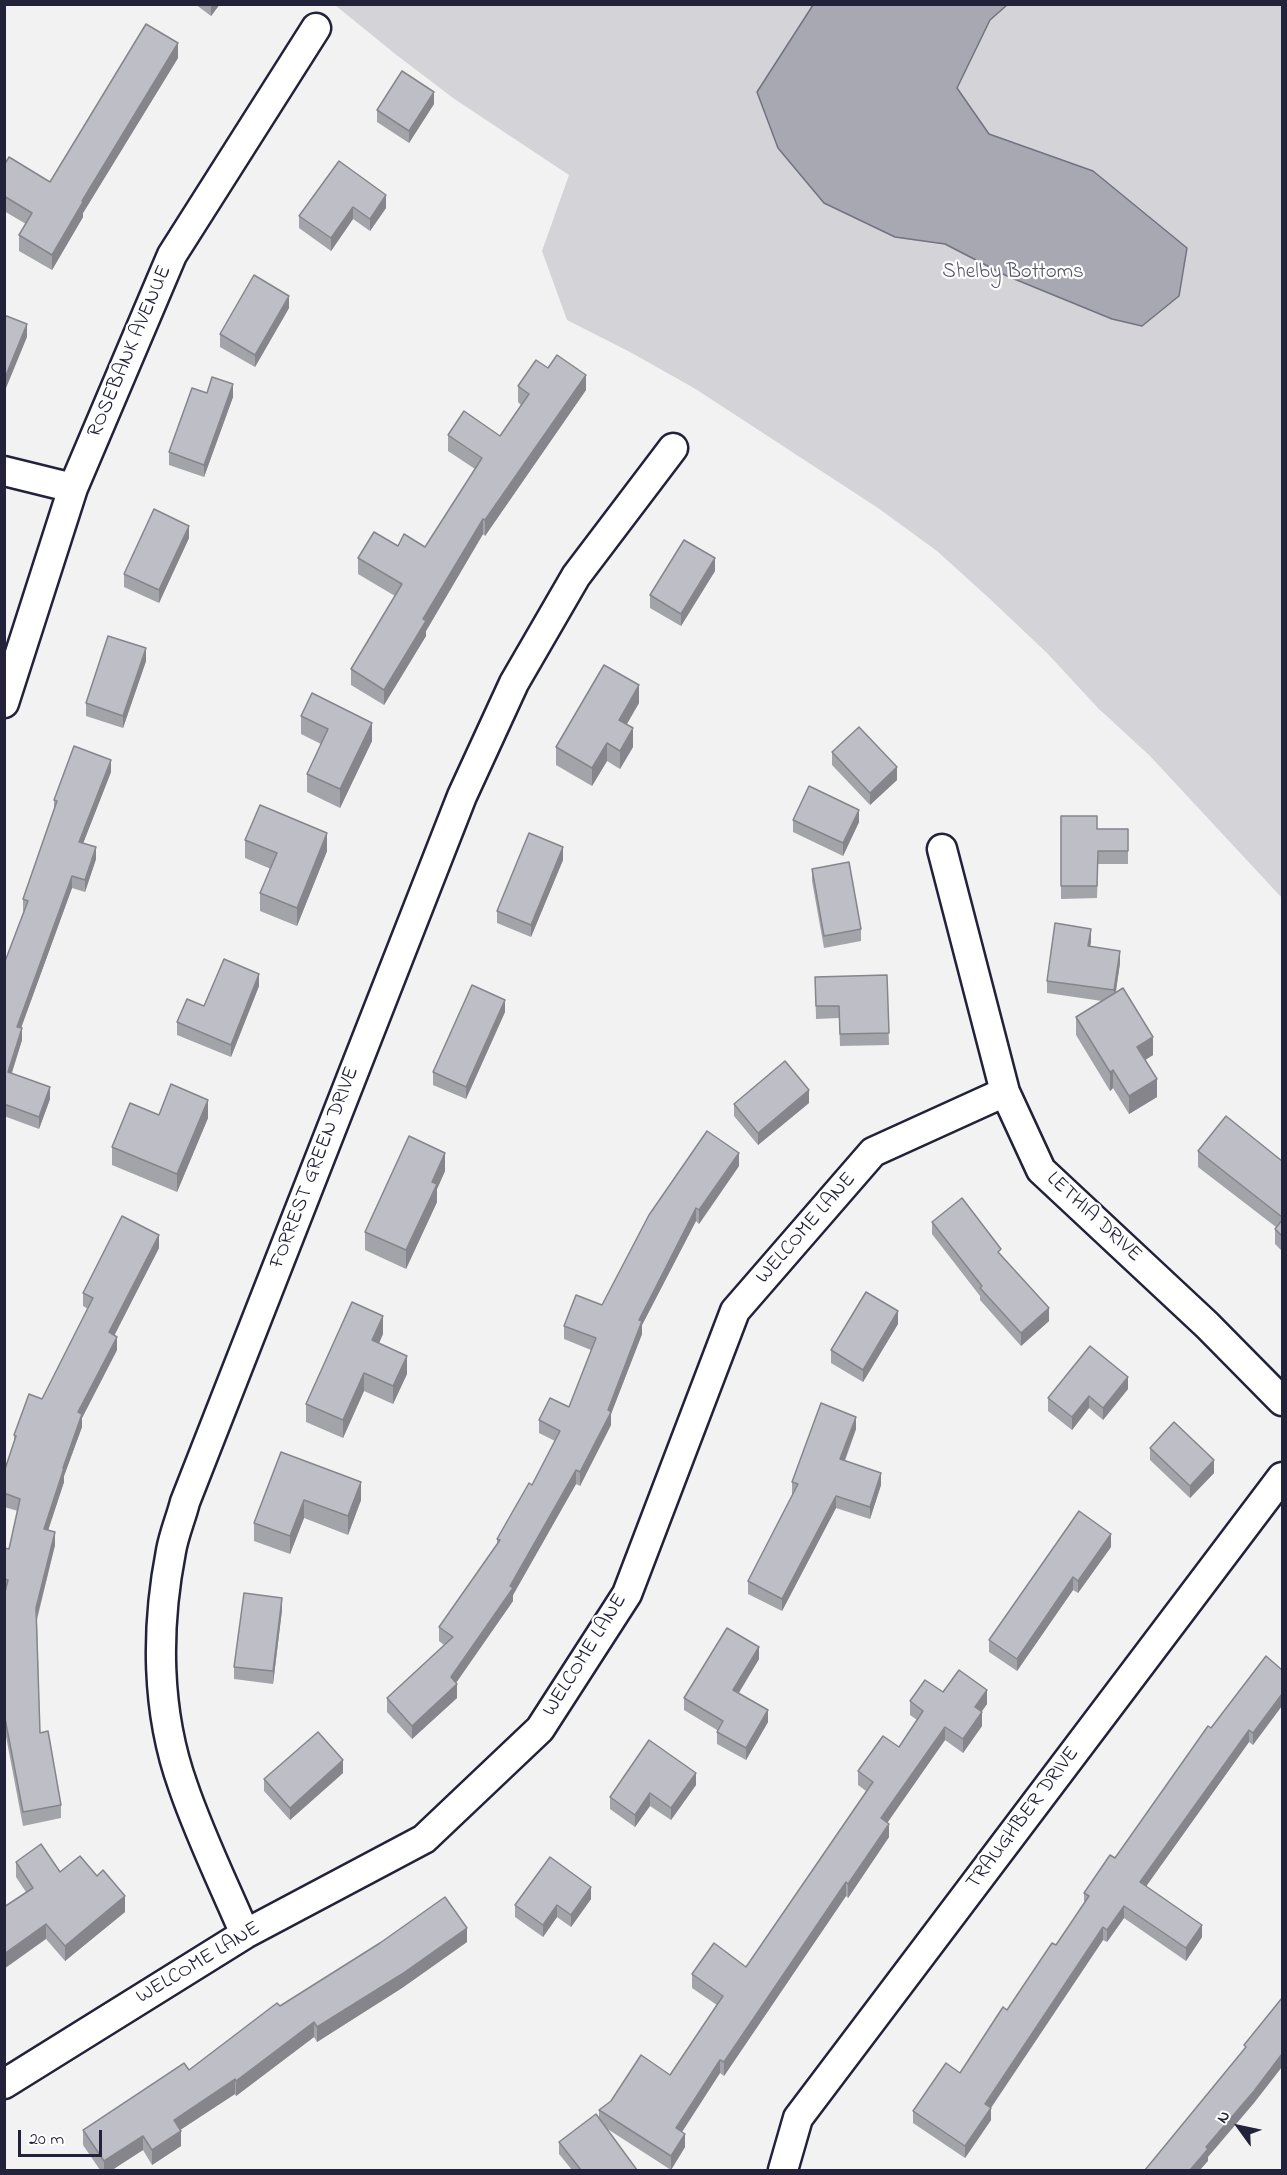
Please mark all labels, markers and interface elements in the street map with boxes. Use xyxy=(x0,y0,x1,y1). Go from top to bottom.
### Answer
park label: Shelby Bottoms xyxy=(942,261,1084,287)
street label: ROSEBANK AVENUE xyxy=(83,262,179,442)
street label: FORREST GREEN DRIVE xyxy=(266,1064,366,1272)
street label: LETHIA DRIVE xyxy=(1040,1167,1146,1269)
street label: WELCOME LANE xyxy=(752,1168,862,1290)
street label: WELCOME LANE xyxy=(538,1590,634,1722)
street label: TRAUGHBER DRIVE xyxy=(962,1743,1086,1895)
street label: WELCOME LANE xyxy=(133,1917,265,2011)
north arrow xyxy=(1209,2097,1269,2157)
text: N xyxy=(1211,2106,1237,2128)
scale bar xyxy=(21,2118,105,2156)
text: 20 m xyxy=(29,2127,64,2153)

